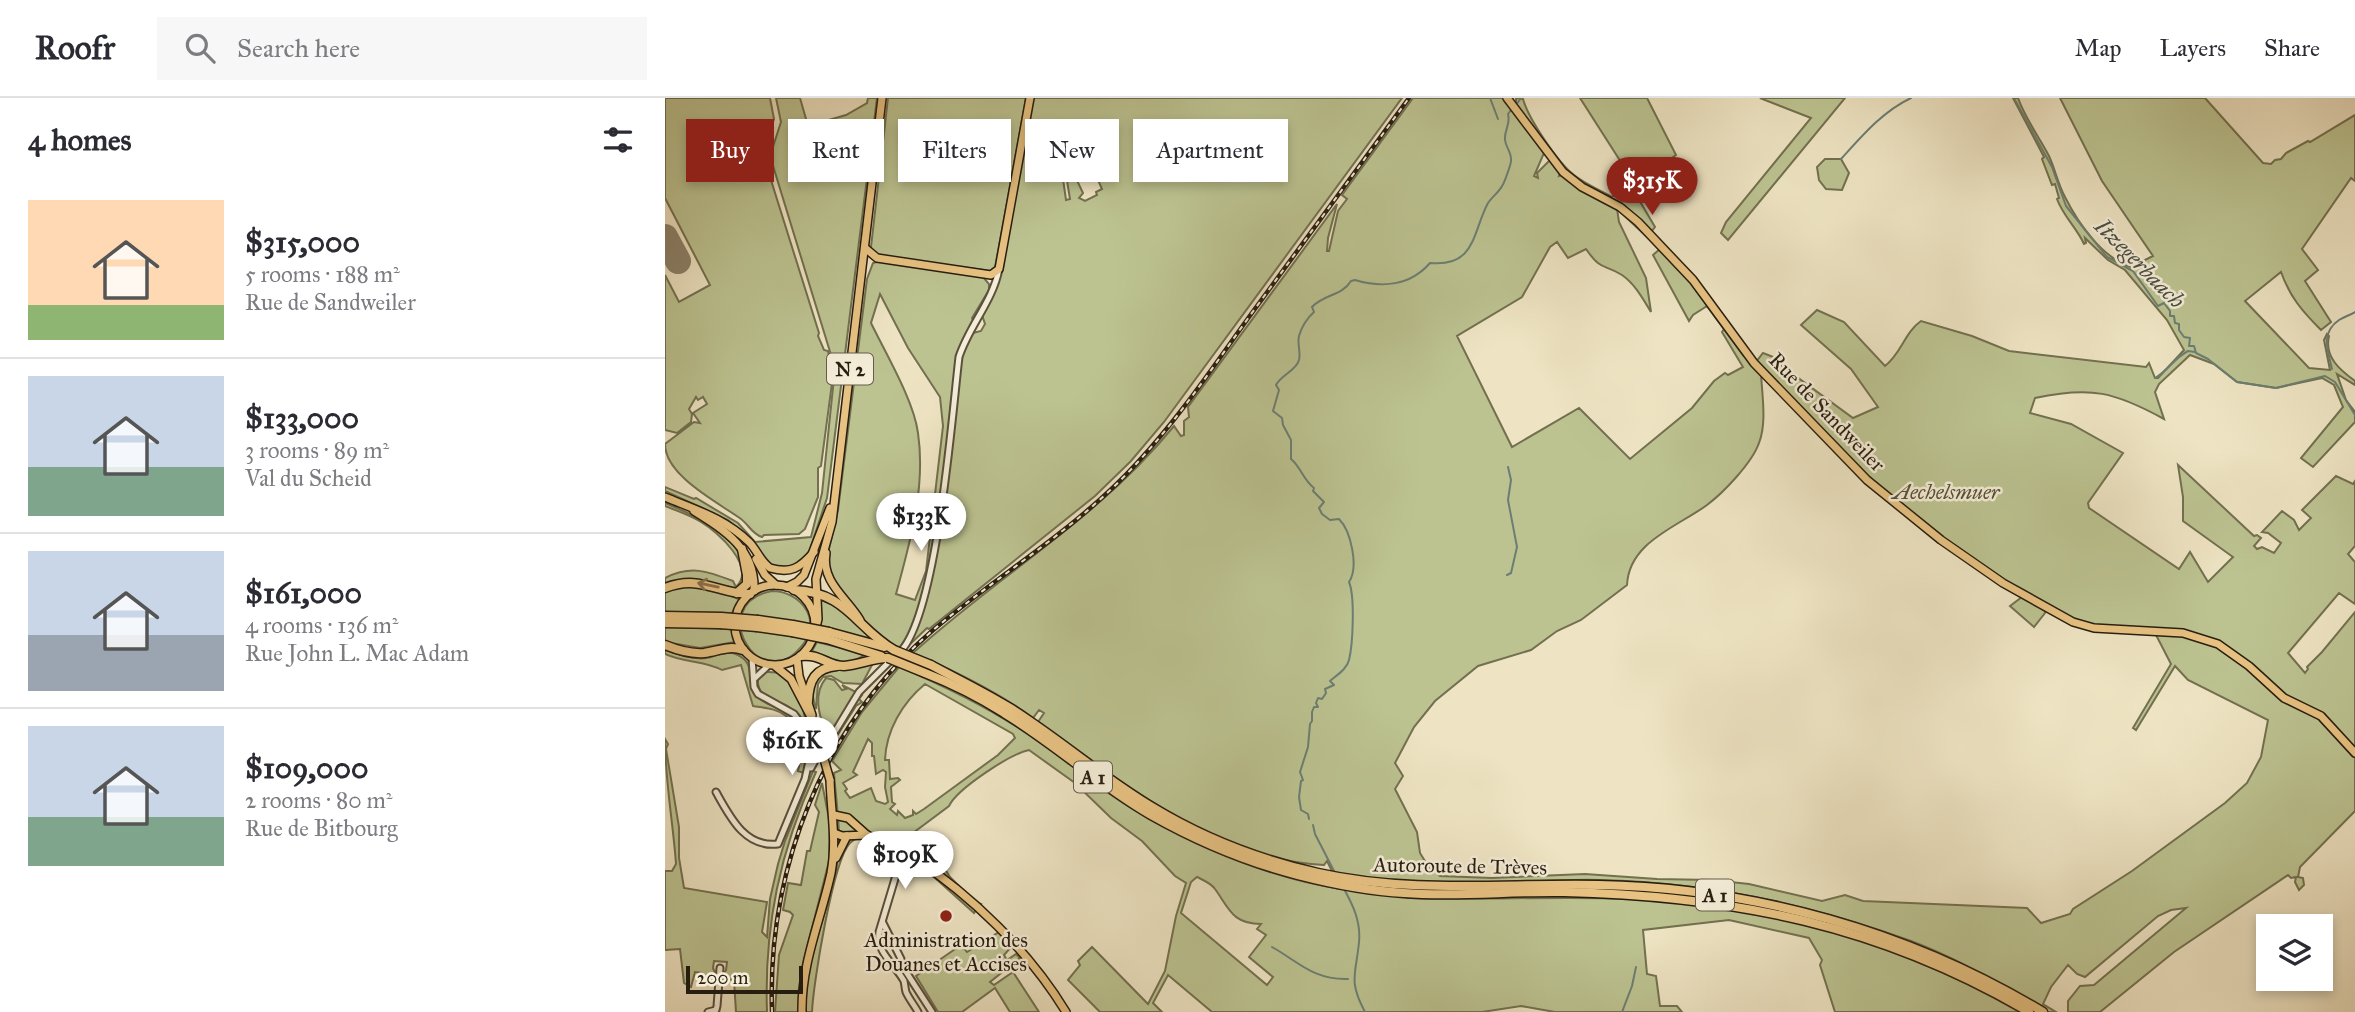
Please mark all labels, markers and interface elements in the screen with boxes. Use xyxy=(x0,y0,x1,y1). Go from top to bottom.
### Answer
search box xyxy=(157,17,647,80)
text: Roofr xyxy=(35,28,115,68)
icon: search xyxy=(181,29,219,67)
text: Search here xyxy=(237,32,360,64)
text: Map xyxy=(2075,33,2122,63)
text: Layers xyxy=(2160,33,2226,63)
text: Share xyxy=(2264,33,2320,63)
chip: Buy xyxy=(686,119,774,182)
chip: Rent xyxy=(788,119,884,182)
chip: Filters xyxy=(898,119,1011,182)
chip: New xyxy=(1025,119,1119,182)
chip: Apartment xyxy=(1133,119,1288,182)
icon: filters xyxy=(599,121,637,159)
text: 4 homes xyxy=(28,122,132,158)
pin: $315K xyxy=(1603,158,1701,217)
text: $315K xyxy=(1623,166,1681,194)
water label: Itzegerbaach xyxy=(2088,211,2191,314)
text: $315,000 xyxy=(245,224,360,260)
icon: home xyxy=(84,228,168,312)
text: 5 rooms · 188 m² xyxy=(245,260,400,288)
text: Rue de Sandweiler xyxy=(245,288,416,316)
street label: Rue de Sandweiler xyxy=(1763,347,1891,477)
road number: N 2 xyxy=(827,354,873,384)
text: $133,000 xyxy=(245,400,359,436)
icon: home xyxy=(84,404,168,488)
text: 3 rooms · 89 m² xyxy=(245,436,389,464)
text: Val du Scheid xyxy=(245,464,372,492)
park label: Aechelsmuer xyxy=(1890,479,2001,505)
pin: $133K xyxy=(872,494,970,553)
text: $133K xyxy=(892,502,950,530)
text: $161,000 xyxy=(245,575,362,611)
one-way arrow xyxy=(697,578,720,592)
icon: home xyxy=(84,579,168,663)
text: 4 rooms · 136 m² xyxy=(245,611,398,639)
text: Rue John L. Mac Adam xyxy=(245,639,469,667)
pin: $161K xyxy=(743,718,841,777)
text: $161K xyxy=(762,726,822,754)
text: $109,000 xyxy=(245,750,368,786)
icon: home xyxy=(84,754,168,838)
road number: A 1 xyxy=(1074,762,1112,792)
text: 2 rooms · 80 m² xyxy=(245,786,392,814)
text: Rue de Bitbourg xyxy=(245,814,398,842)
pin: $109K xyxy=(856,832,954,891)
text: $109K xyxy=(873,840,937,868)
street label: Autoroute de Trèves xyxy=(1372,851,1547,881)
road number: A 1 xyxy=(1696,880,1734,910)
marker: Administration des Douanes et Accises xyxy=(938,908,954,924)
map controls xyxy=(2256,914,2333,991)
button: layers xyxy=(2256,914,2333,991)
place label: Administration des Douanes et Accises xyxy=(863,927,1028,977)
scale bar xyxy=(686,963,803,995)
text: 200 m xyxy=(697,966,749,989)

